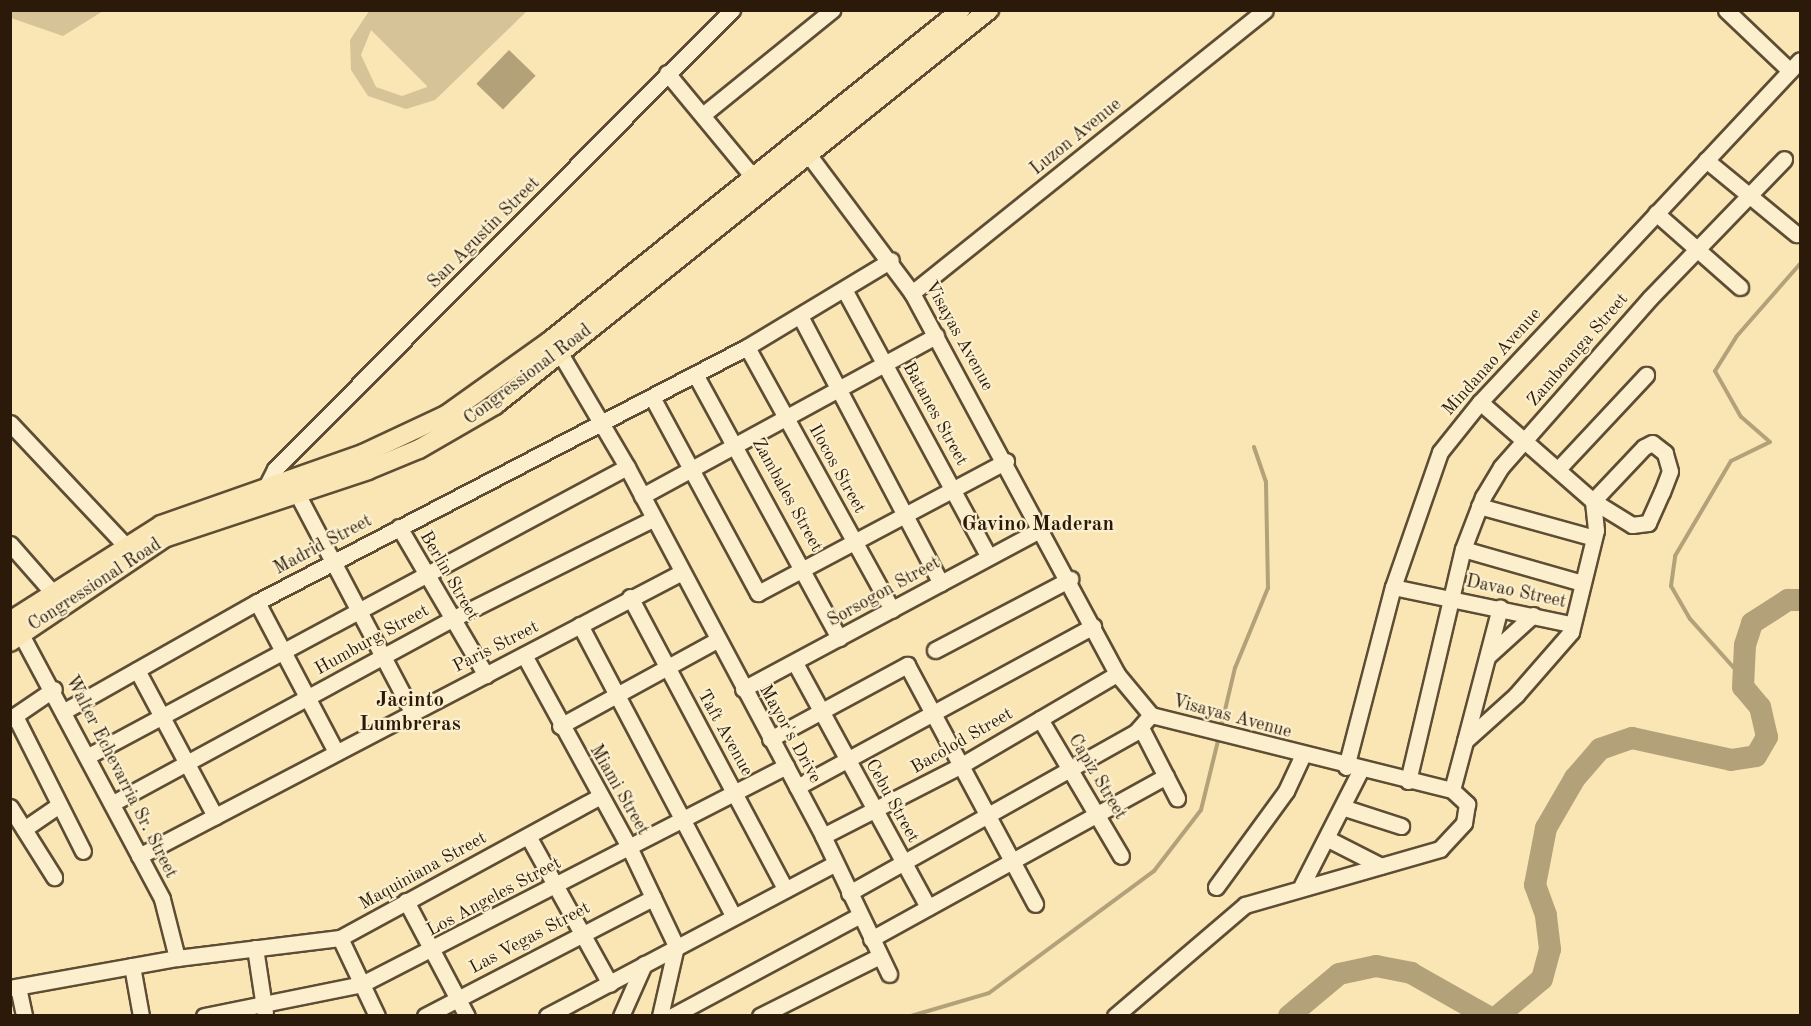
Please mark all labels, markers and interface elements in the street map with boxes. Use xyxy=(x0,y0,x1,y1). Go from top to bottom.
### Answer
street label: Luzon Avenue xyxy=(1026,94,1126,180)
street label: San Agustin Street xyxy=(424,173,544,293)
street label: Visayas Avenue xyxy=(920,277,998,395)
street label: Zamboanga Street xyxy=(1523,289,1633,411)
street label: Mindanao Avenue xyxy=(1438,304,1546,420)
street label: Congressional Road xyxy=(460,320,596,430)
street label: Batanes Street xyxy=(898,358,972,470)
street label: Ilocos Street xyxy=(804,421,870,517)
street label: Zambales Street xyxy=(747,434,827,556)
street label: Madrid Street xyxy=(270,510,376,580)
district label: Gavino Maderan xyxy=(962,512,1114,538)
street label: Berlin Street xyxy=(415,527,483,625)
street label: Congressional Road xyxy=(24,534,166,636)
street label: Sorsogon Street xyxy=(824,552,944,632)
street label: Davao Street xyxy=(1464,571,1568,613)
street label: Humburg Street xyxy=(311,600,433,680)
street label: Paris Street xyxy=(450,616,542,678)
street label: Walter Echevarria Sr. Street xyxy=(60,672,182,882)
street label: Mayor's Drive xyxy=(754,681,826,787)
street label: Taft Avenue xyxy=(692,686,758,780)
district label: Jacinto Lumbreras xyxy=(359,688,461,738)
street label: Visayas Avenue xyxy=(1170,691,1294,743)
street label: Bacolod Street xyxy=(907,703,1017,779)
street label: Capiz Street xyxy=(1063,730,1131,824)
street label: Miami Street xyxy=(584,741,654,839)
street label: Cebu Street xyxy=(860,756,924,846)
street label: Maquiniana Street xyxy=(356,827,490,915)
street label: Los Angeles Street xyxy=(423,852,565,942)
street label: Las Vegas Street xyxy=(466,897,594,979)

